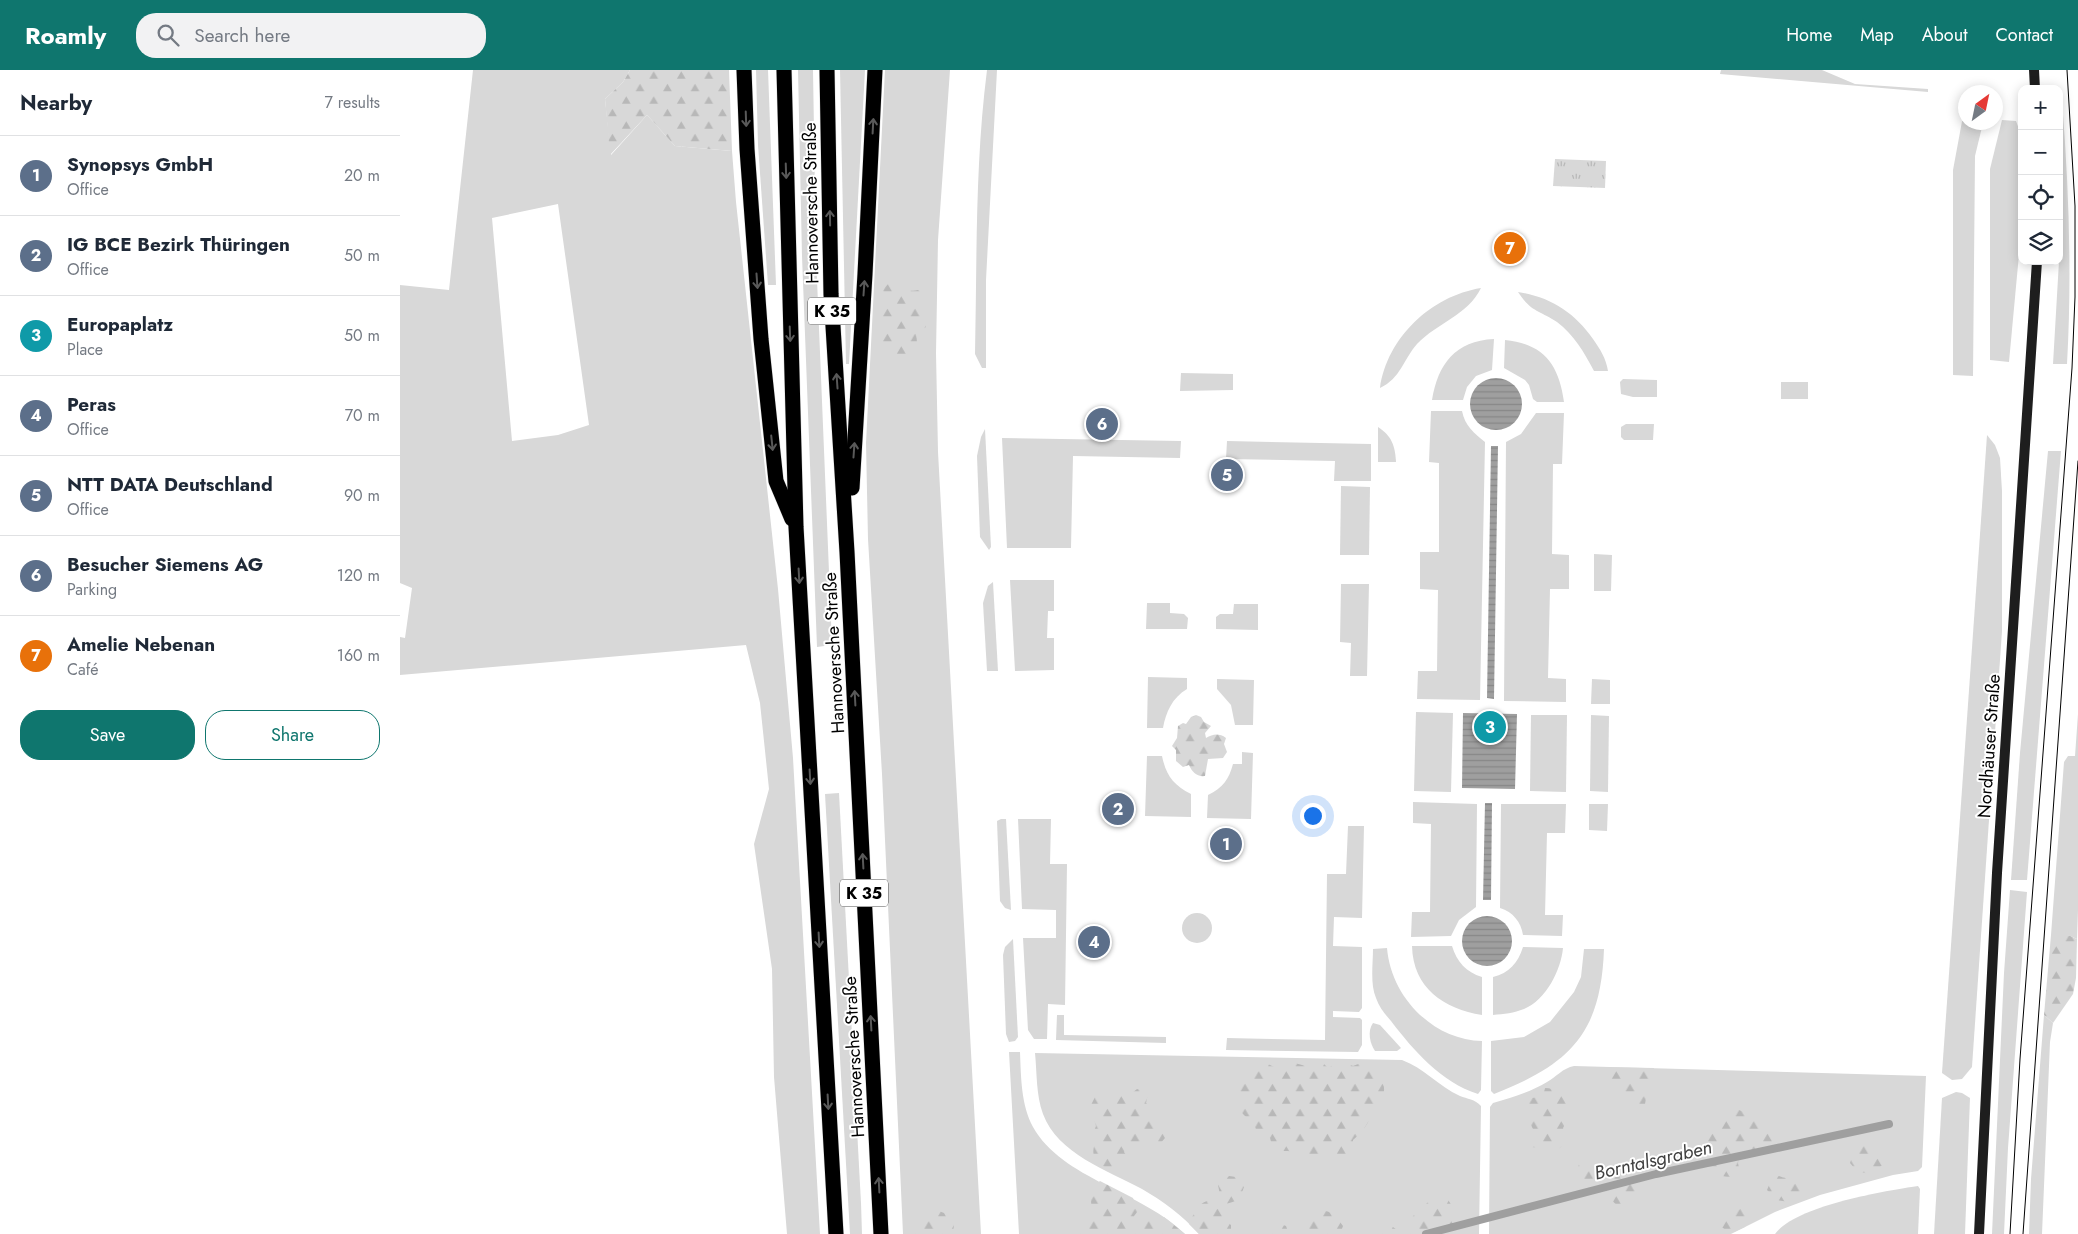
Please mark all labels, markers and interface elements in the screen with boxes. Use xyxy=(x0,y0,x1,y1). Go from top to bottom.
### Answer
search box xyxy=(136,13,486,58)
text: Roamly xyxy=(25,18,106,53)
icon: search xyxy=(154,21,182,49)
text: Search here xyxy=(194,22,290,49)
text: Home xyxy=(1786,22,1832,48)
text: Map xyxy=(1860,22,1894,48)
text: About xyxy=(1922,22,1967,48)
text: Contact xyxy=(1995,22,2053,48)
north arrow xyxy=(1958,85,2003,130)
map controls xyxy=(2018,85,2063,265)
button: + xyxy=(2018,85,2063,130)
text: Nearby xyxy=(20,88,92,118)
text: 7 results xyxy=(324,91,380,114)
one-way arrow xyxy=(741,110,751,126)
one-way arrow xyxy=(868,118,877,134)
street label: Hannoversche Straße xyxy=(797,122,825,284)
button: − xyxy=(2018,130,2063,175)
text: Synopsys GmbH xyxy=(67,151,213,178)
one-way arrow xyxy=(781,162,791,179)
text: 1 xyxy=(32,164,40,187)
text: 20 m xyxy=(344,164,380,187)
button: locate xyxy=(2018,175,2063,220)
text: Office xyxy=(67,178,109,201)
one-way arrow xyxy=(825,211,834,227)
button: layers xyxy=(2018,220,2063,265)
pin: 7 xyxy=(1494,229,1526,267)
text: IG BCE Bezirk Thüringen xyxy=(67,231,290,258)
text: 2 xyxy=(31,244,41,267)
text: 50 m xyxy=(344,244,380,267)
text: Office xyxy=(67,258,109,281)
one-way arrow xyxy=(752,273,761,289)
one-way arrow xyxy=(860,281,869,297)
road number: K 35 xyxy=(808,298,856,325)
text: Europaplatz xyxy=(67,311,173,338)
text: 3 xyxy=(31,324,41,347)
text: 50 m xyxy=(344,324,380,347)
one-way arrow xyxy=(786,325,795,341)
text: Place xyxy=(67,338,103,361)
one-way arrow xyxy=(832,373,841,389)
text: Peras xyxy=(67,391,116,418)
text: 4 xyxy=(30,404,42,427)
text: 70 m xyxy=(345,404,380,427)
pin: 6 xyxy=(1086,405,1118,443)
text: Office xyxy=(67,418,109,441)
one-way arrow xyxy=(767,434,777,450)
one-way arrow xyxy=(849,443,858,459)
pin: 5 xyxy=(1211,456,1243,494)
text: NTT DATA Deutschland xyxy=(67,471,273,498)
text: 5 xyxy=(31,484,41,507)
text: 90 m xyxy=(344,484,380,507)
text: Office xyxy=(67,498,109,521)
text: Besucher Siemens AG xyxy=(67,551,263,578)
text: 6 xyxy=(31,564,41,587)
text: 120 m xyxy=(337,564,380,587)
one-way arrow xyxy=(794,568,803,584)
street label: Hannoversche Straße xyxy=(817,572,851,734)
text: Parking xyxy=(67,578,117,601)
text: Amelie Nebenan xyxy=(67,631,215,658)
text: 7 xyxy=(31,644,41,667)
text: 160 m xyxy=(337,644,380,667)
text: Café xyxy=(67,658,98,681)
street label: Nordhäuser Straße xyxy=(1971,673,2007,819)
one-way arrow xyxy=(850,691,859,707)
pin: 3 xyxy=(1474,708,1506,746)
button: Save xyxy=(20,710,195,760)
button: Share xyxy=(205,710,380,760)
one-way arrow xyxy=(806,769,815,785)
pin: 2 xyxy=(1102,790,1134,828)
your location xyxy=(1300,803,1326,829)
pin: 1 xyxy=(1210,825,1242,863)
one-way arrow xyxy=(858,853,867,869)
road number: K 35 xyxy=(840,880,888,906)
pin: 4 xyxy=(1078,923,1110,961)
one-way arrow xyxy=(815,931,824,947)
street label: Hannoversche Straße xyxy=(837,976,871,1138)
one-way arrow xyxy=(866,1015,875,1031)
one-way arrow xyxy=(824,1094,833,1110)
water label: Borntalsgraben xyxy=(1592,1133,1714,1187)
one-way arrow xyxy=(874,1178,884,1194)

